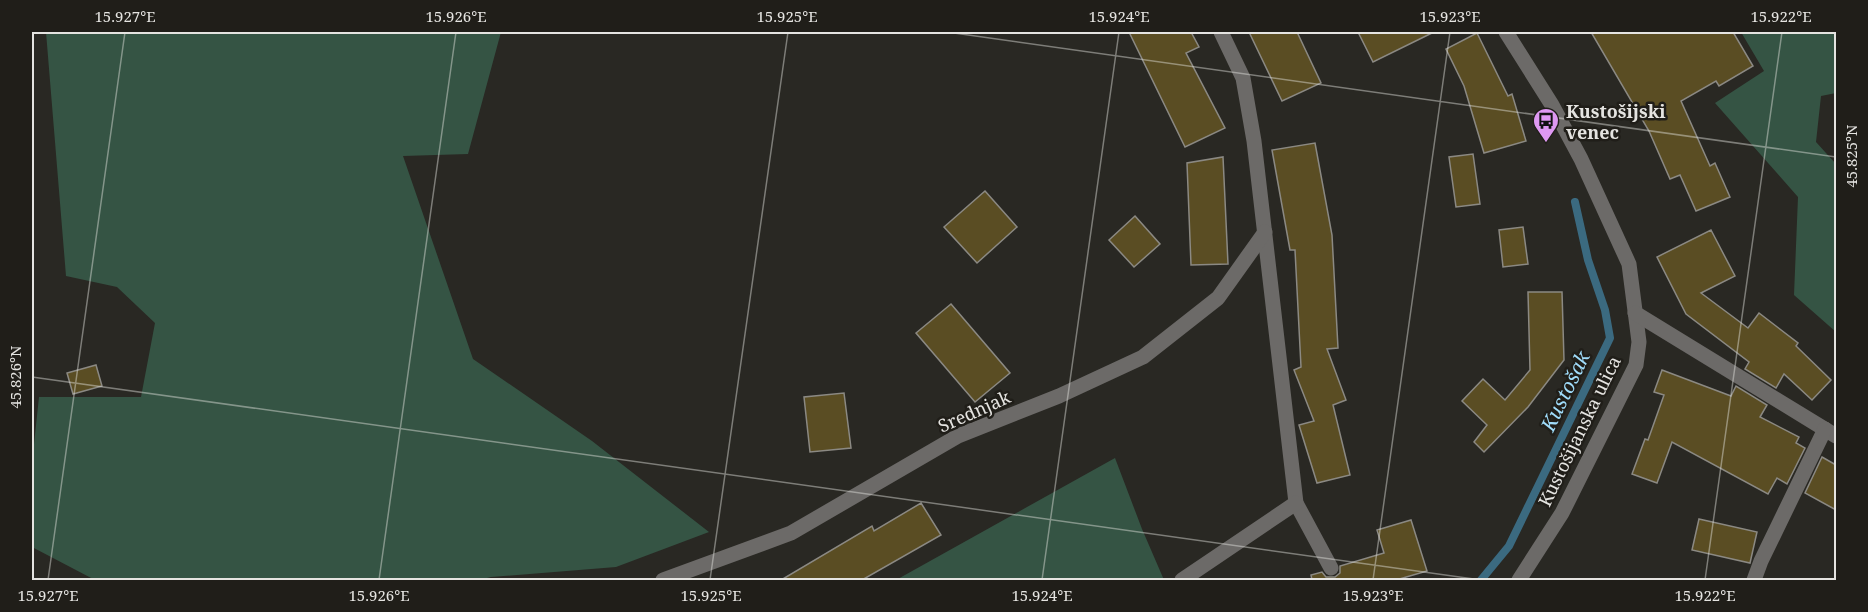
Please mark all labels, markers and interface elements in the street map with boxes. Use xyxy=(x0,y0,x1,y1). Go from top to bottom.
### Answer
text: 15.927°E xyxy=(94,6,156,26)
text: 15.926°E xyxy=(425,6,487,26)
text: 15.925°E xyxy=(756,6,818,26)
text: 15.924°E xyxy=(1088,6,1150,26)
text: 15.923°E xyxy=(1419,6,1481,26)
text: 15.922°E xyxy=(1750,6,1812,26)
place label: Kustošijski venec xyxy=(1566,99,1666,144)
bus stop icon: Kustošijski venec xyxy=(1531,106,1561,144)
text: 45.825°N xyxy=(1841,124,1861,188)
text: 45.826°N xyxy=(5,345,25,409)
water label: Kustošak xyxy=(1534,346,1596,436)
street label: Kustošijanska ulica xyxy=(1532,352,1626,510)
street label: Srednjak xyxy=(934,384,1014,438)
text: 15.927°E xyxy=(17,585,79,605)
text: 15.926°E xyxy=(348,585,410,605)
text: 15.925°E xyxy=(680,585,742,605)
text: 15.924°E xyxy=(1011,585,1073,605)
text: 15.923°E xyxy=(1342,585,1404,605)
text: 15.922°E xyxy=(1674,585,1736,605)

